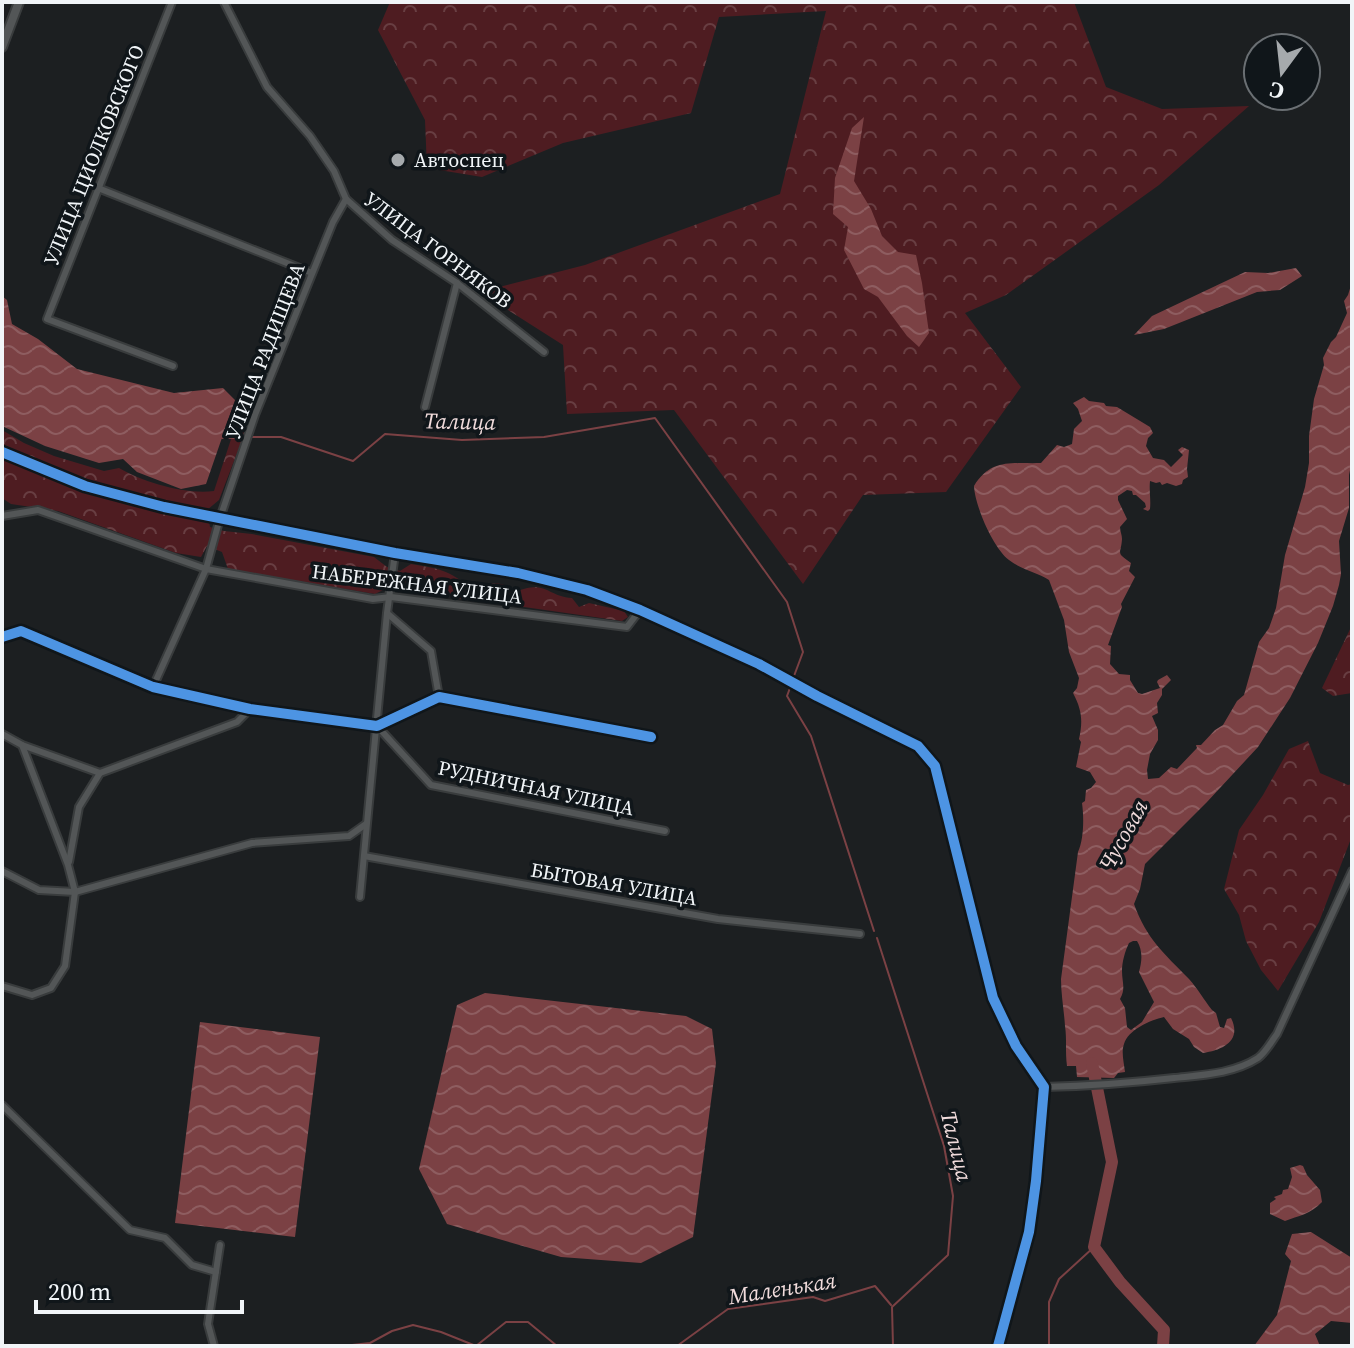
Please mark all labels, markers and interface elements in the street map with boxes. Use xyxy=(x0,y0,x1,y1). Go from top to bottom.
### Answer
north arrow xyxy=(1242,32,1322,112)
street label: УЛИЦА ЦИОЛКОВСКОГО xyxy=(37,40,151,270)
text: С xyxy=(1266,75,1287,108)
place label: Автоспец xyxy=(414,146,504,174)
marker: Автоспец xyxy=(389,151,407,169)
street label: УЛИЦА ГОРНЯКОВ xyxy=(358,185,518,315)
street label: УЛИЦА РАДИЩЕВА xyxy=(218,258,312,443)
water label: Талица xyxy=(424,405,497,437)
street label: НАБЕРЕЖНАЯ УЛИЦА xyxy=(310,557,524,611)
street label: РУДНИЧНАЯ УЛИЦА xyxy=(435,754,637,823)
water label: Чусовая xyxy=(1091,794,1155,876)
street label: БЫТОВАЯ УЛИЦА xyxy=(529,856,700,913)
water label: Талица xyxy=(934,1108,980,1185)
scale bar xyxy=(36,1264,242,1314)
water label: Маленькая xyxy=(725,1265,838,1311)
text: 200 m xyxy=(48,1275,111,1308)

